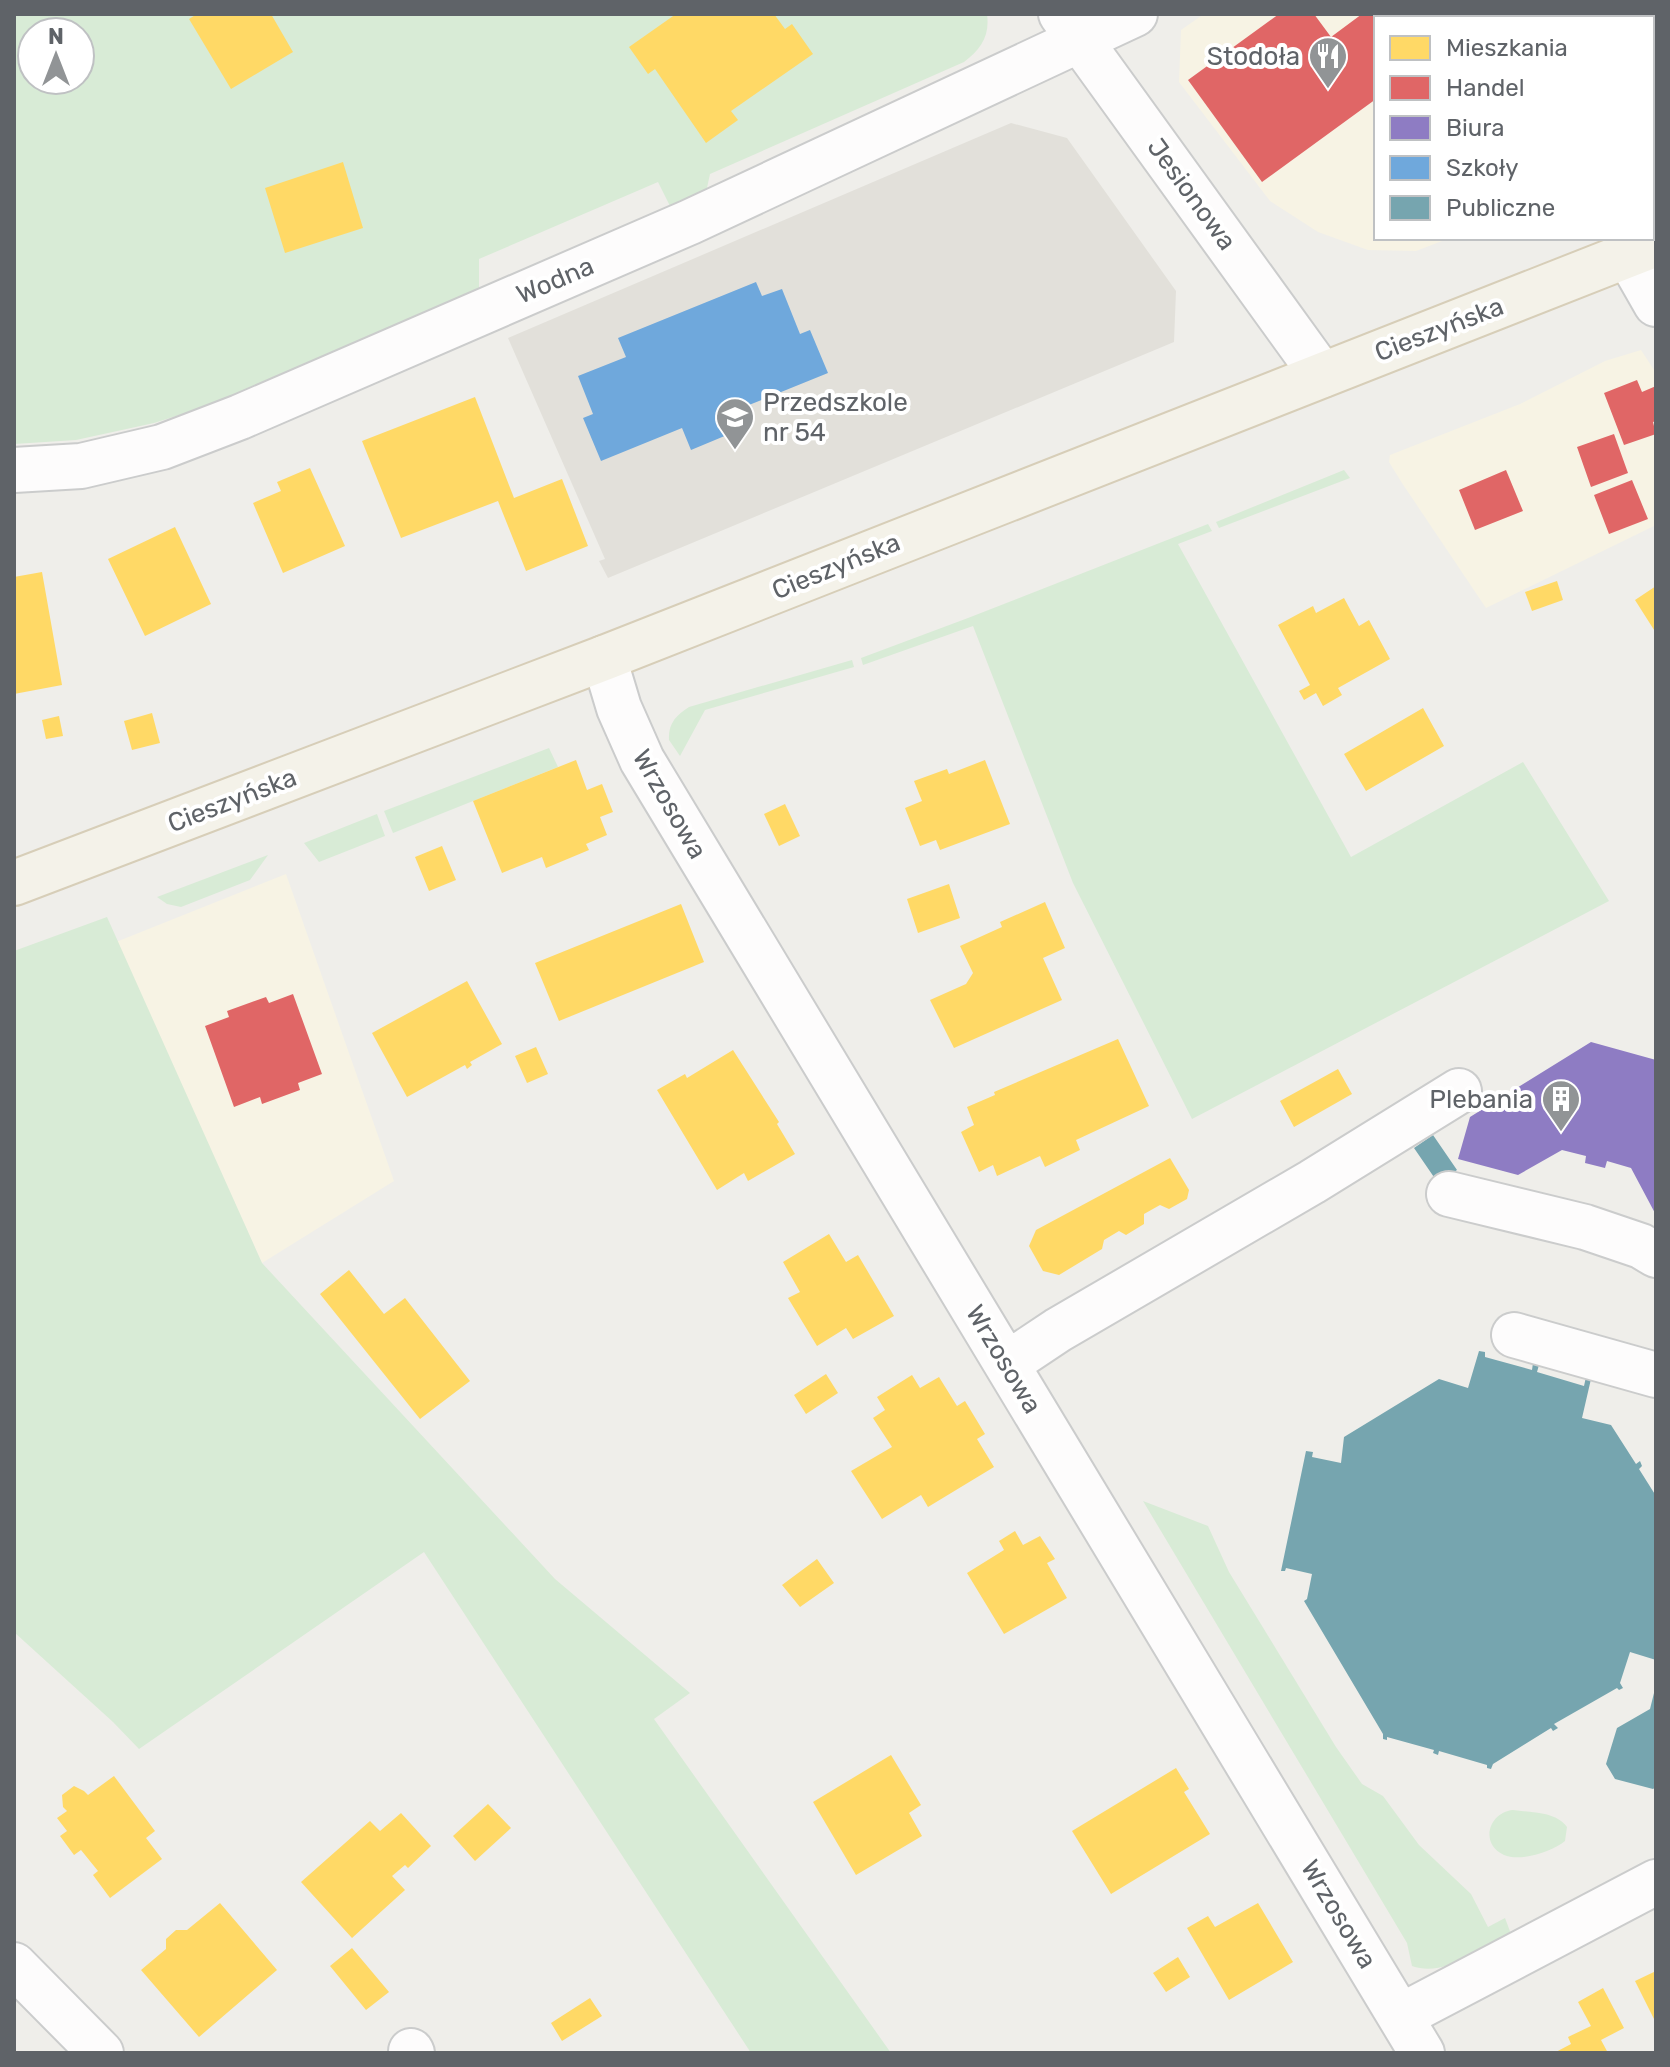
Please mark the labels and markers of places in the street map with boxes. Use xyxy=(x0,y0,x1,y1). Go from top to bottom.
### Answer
restaurant icon: Stodoła xyxy=(1307,35,1349,90)
place label: Stodoła xyxy=(1207,41,1300,72)
place label: Przedszkole nr 54 xyxy=(763,387,908,448)
school or university icon: Przedszkole nr 54 xyxy=(714,396,756,451)
building icon: Plebania xyxy=(1540,1078,1582,1133)
place label: Plebania xyxy=(1429,1084,1533,1115)

